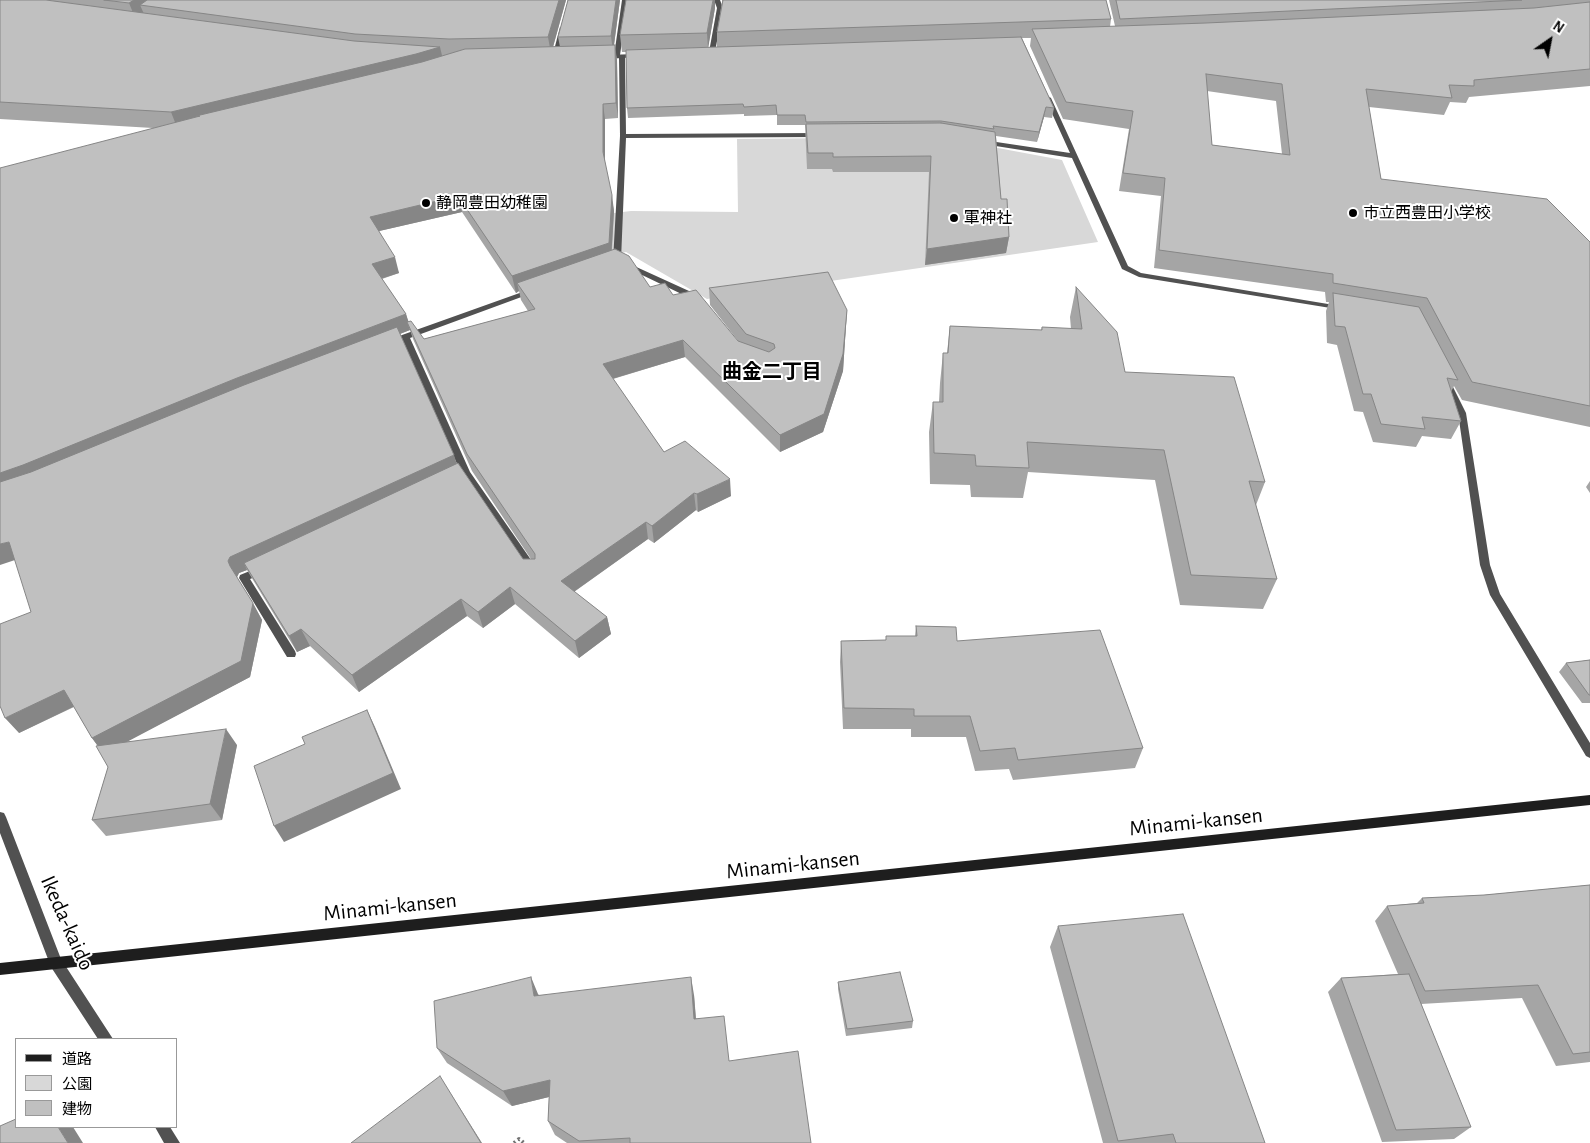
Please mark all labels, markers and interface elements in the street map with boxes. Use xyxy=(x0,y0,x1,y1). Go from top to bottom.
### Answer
north arrow xyxy=(1525,15,1575,65)
text: N xyxy=(1550,19,1566,36)
place label: 静岡豊田幼稚園 xyxy=(436,193,548,213)
marker: 静岡豊田幼稚園 xyxy=(420,197,432,209)
place label: 市立西豊田小学校 xyxy=(1363,203,1491,223)
marker: 市立西豊田小学校 xyxy=(1347,207,1359,219)
place label: 軍神社 xyxy=(964,208,1012,228)
marker: 軍神社 xyxy=(948,212,960,224)
district label: 曲金二丁目 xyxy=(722,360,822,384)
street label: Minami-kansen xyxy=(1128,802,1264,842)
street label: Minami-kansen xyxy=(725,845,861,885)
street label: Ikeda-kaido xyxy=(34,871,100,975)
street label: Minami-kansen xyxy=(322,887,458,927)
legend xyxy=(15,1038,178,1128)
text: 道路 xyxy=(62,1052,92,1067)
text: 公園 xyxy=(62,1077,92,1092)
text: 建物 xyxy=(62,1102,92,1117)

